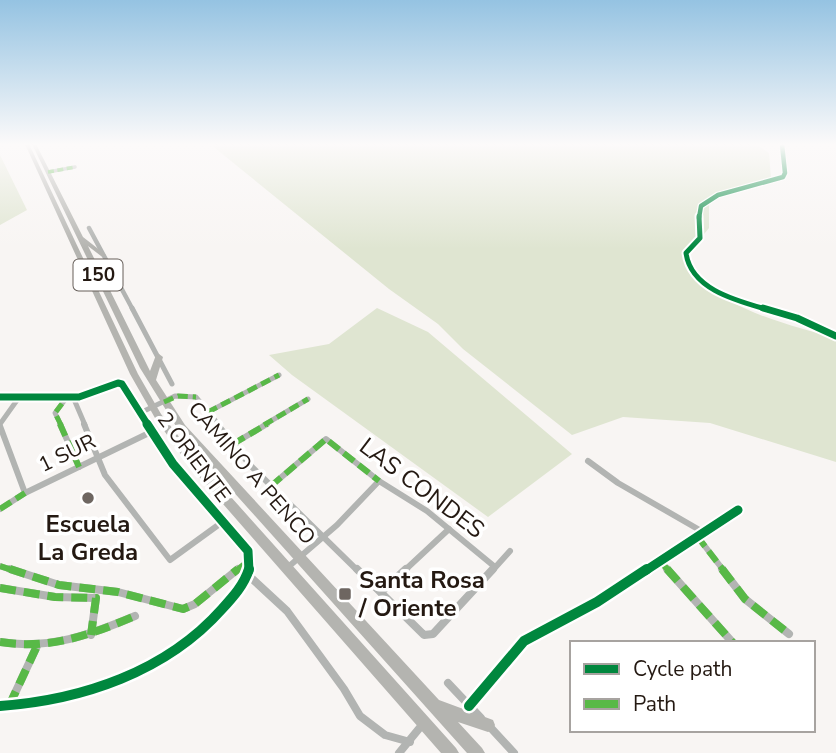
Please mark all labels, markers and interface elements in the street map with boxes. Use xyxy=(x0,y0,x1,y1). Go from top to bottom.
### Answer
road number: 150 xyxy=(74,260,122,290)
street label: CAMINO A PENCO xyxy=(182,396,322,550)
street label: 2 ORIENTE xyxy=(151,406,237,508)
street label: 1 SUR xyxy=(34,427,100,479)
street label: LAS CONDES xyxy=(353,430,491,546)
marker: Escuela La Greda xyxy=(80,490,96,506)
place label: Escuela La Greda xyxy=(38,508,138,568)
place label: Santa Rosa / Oriente xyxy=(358,564,485,624)
marker: Santa Rosa / Oriente xyxy=(337,586,353,602)
legend xyxy=(570,641,815,732)
text: Cycle path xyxy=(633,655,732,683)
text: Path xyxy=(633,690,676,718)

